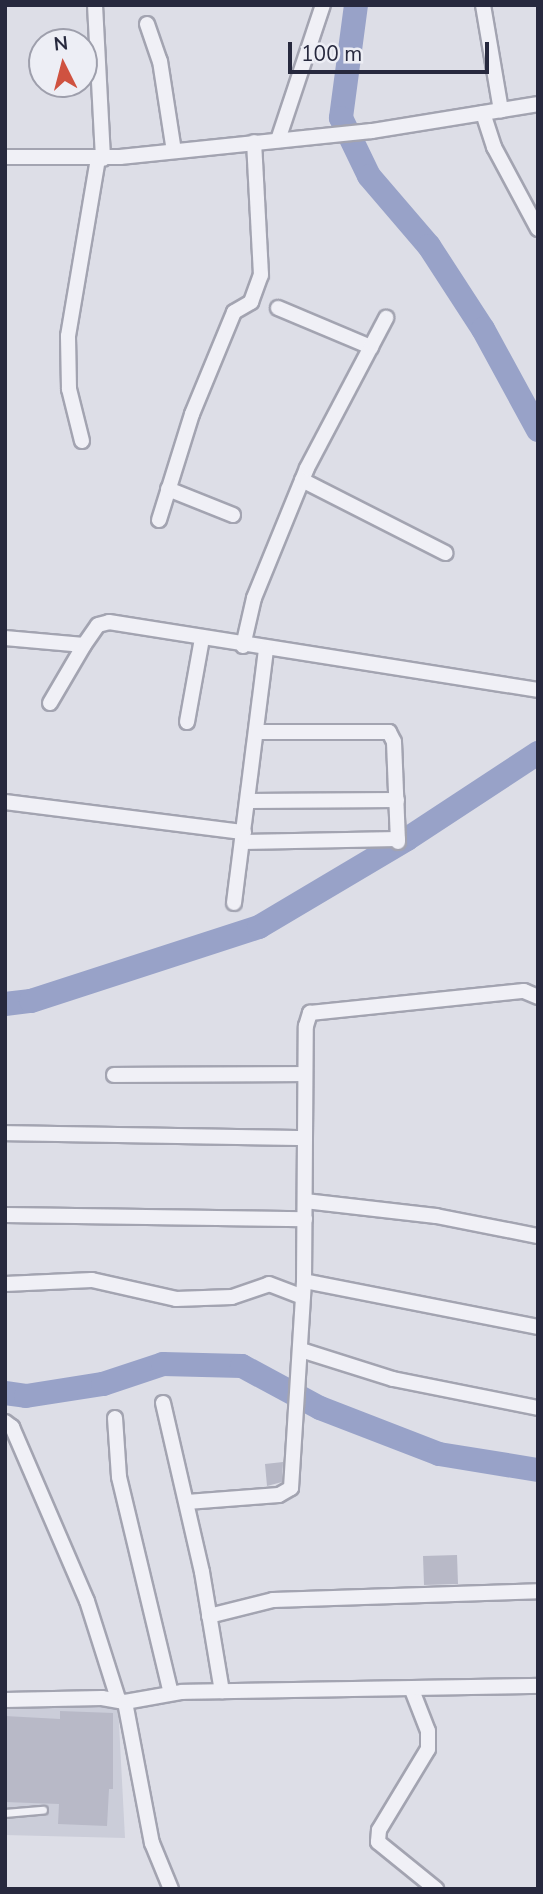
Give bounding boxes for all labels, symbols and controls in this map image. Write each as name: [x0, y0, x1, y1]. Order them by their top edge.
north arrow: [28, 28, 98, 98]
scale bar: [291, 28, 492, 72]
text: N: [53, 30, 69, 58]
text: 100 m: [301, 40, 362, 68]

